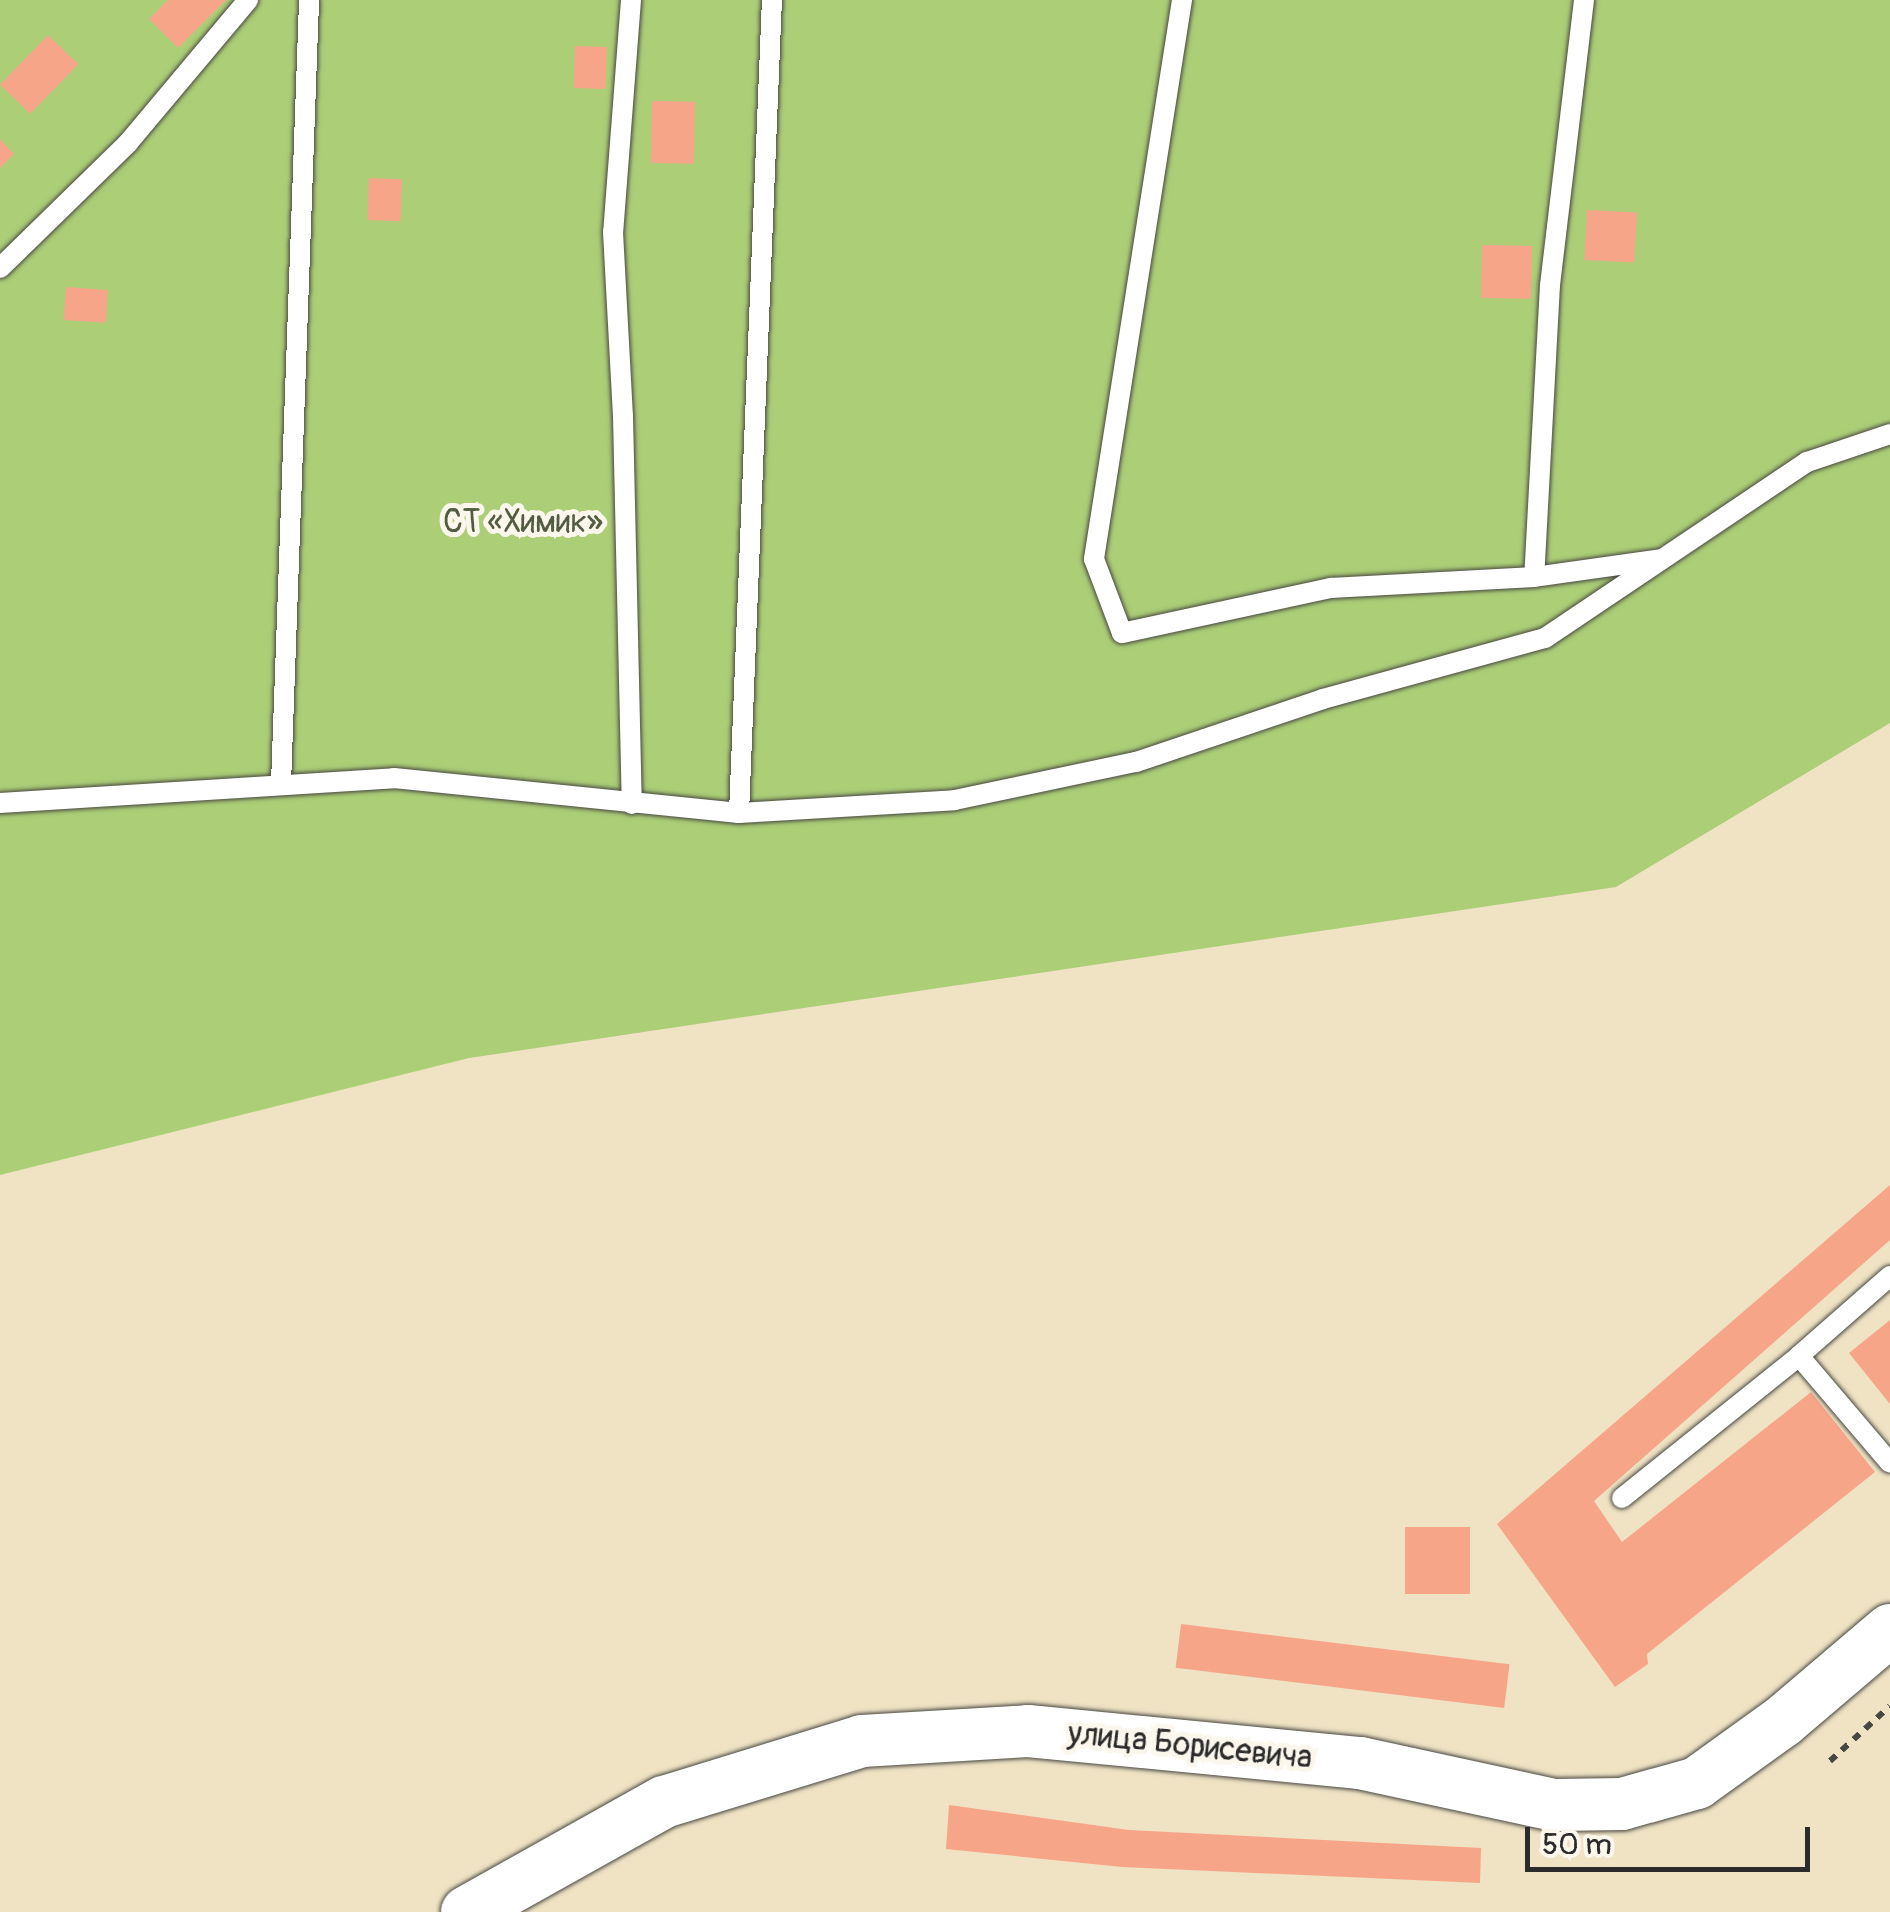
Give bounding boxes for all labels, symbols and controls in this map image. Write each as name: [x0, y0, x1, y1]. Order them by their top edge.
park label: СТ «Химик»: [443, 503, 603, 541]
street label: улица Борисевича: [1066, 1714, 1314, 1778]
scale bar: [1530, 1807, 1815, 1869]
text: 50 m: [1542, 1826, 1612, 1863]

